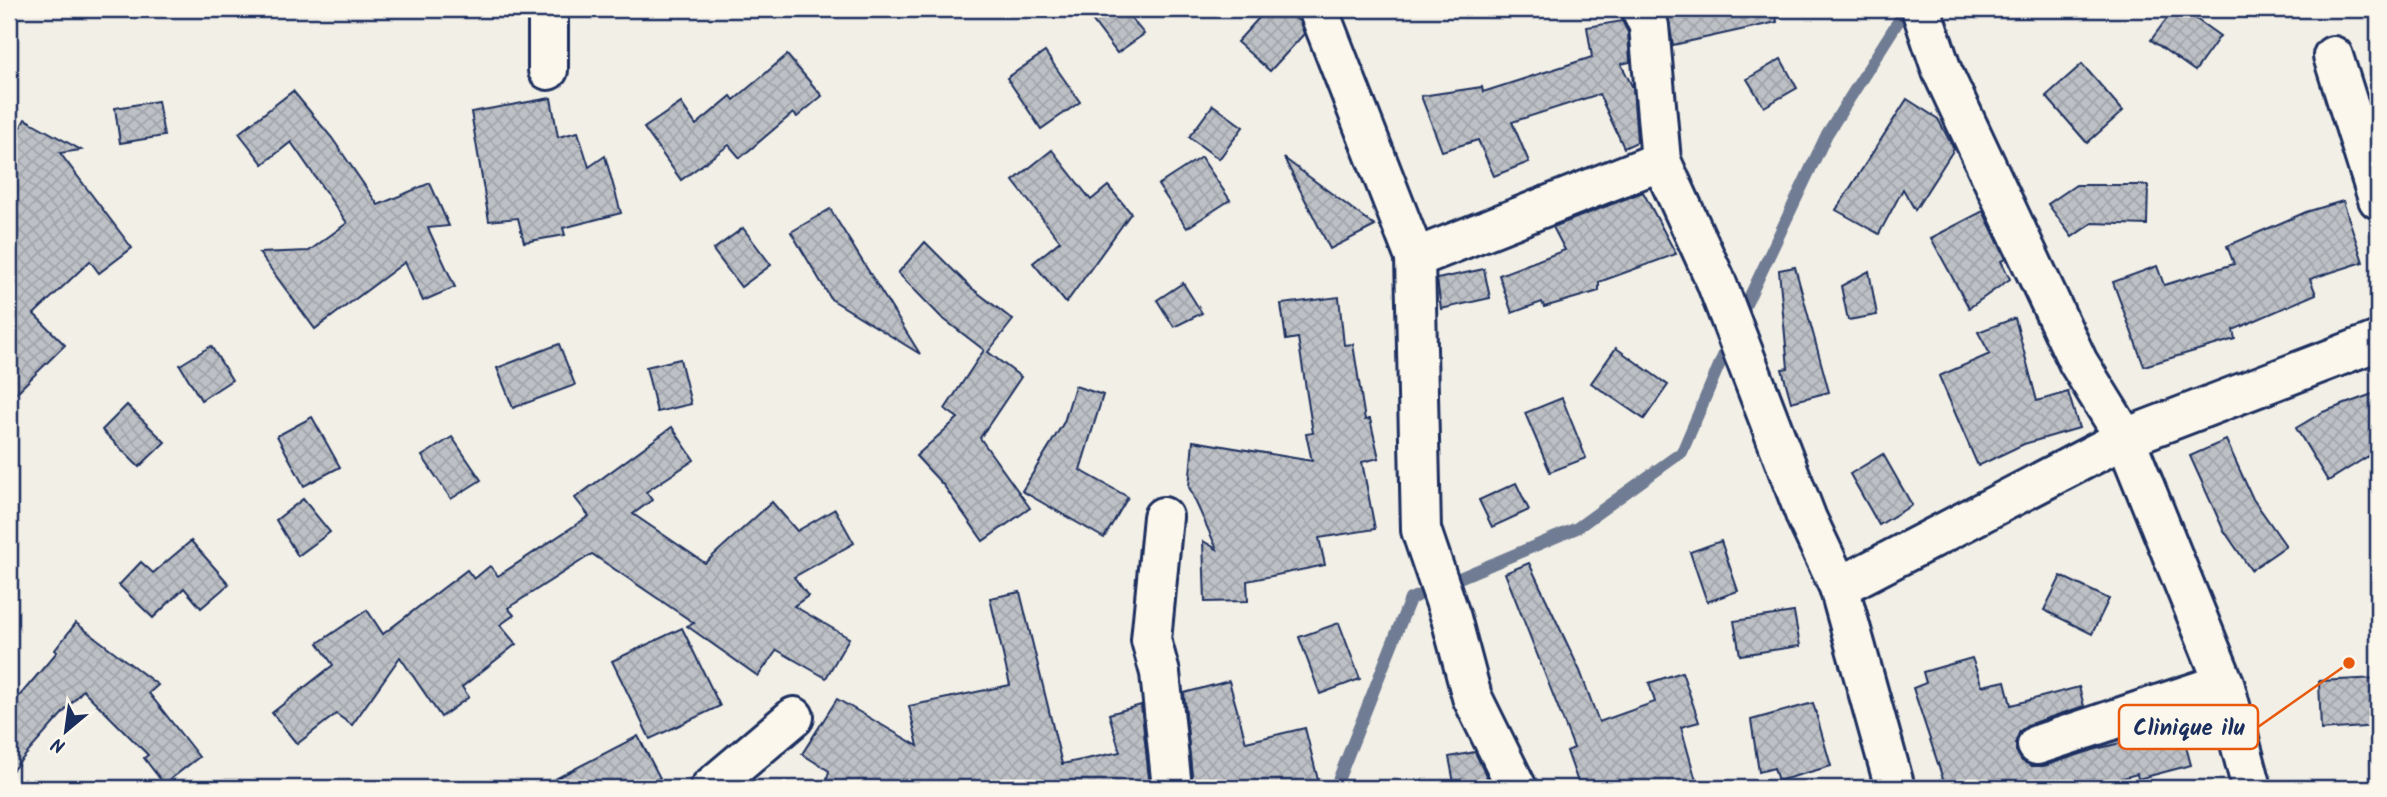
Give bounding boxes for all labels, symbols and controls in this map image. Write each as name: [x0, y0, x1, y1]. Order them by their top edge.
north arrow: [32, 696, 102, 766]
callout: Clinique ilu: [2119, 705, 2258, 749]
text: Clinique ilu: [2133, 711, 2246, 747]
text: N: [46, 728, 71, 760]

